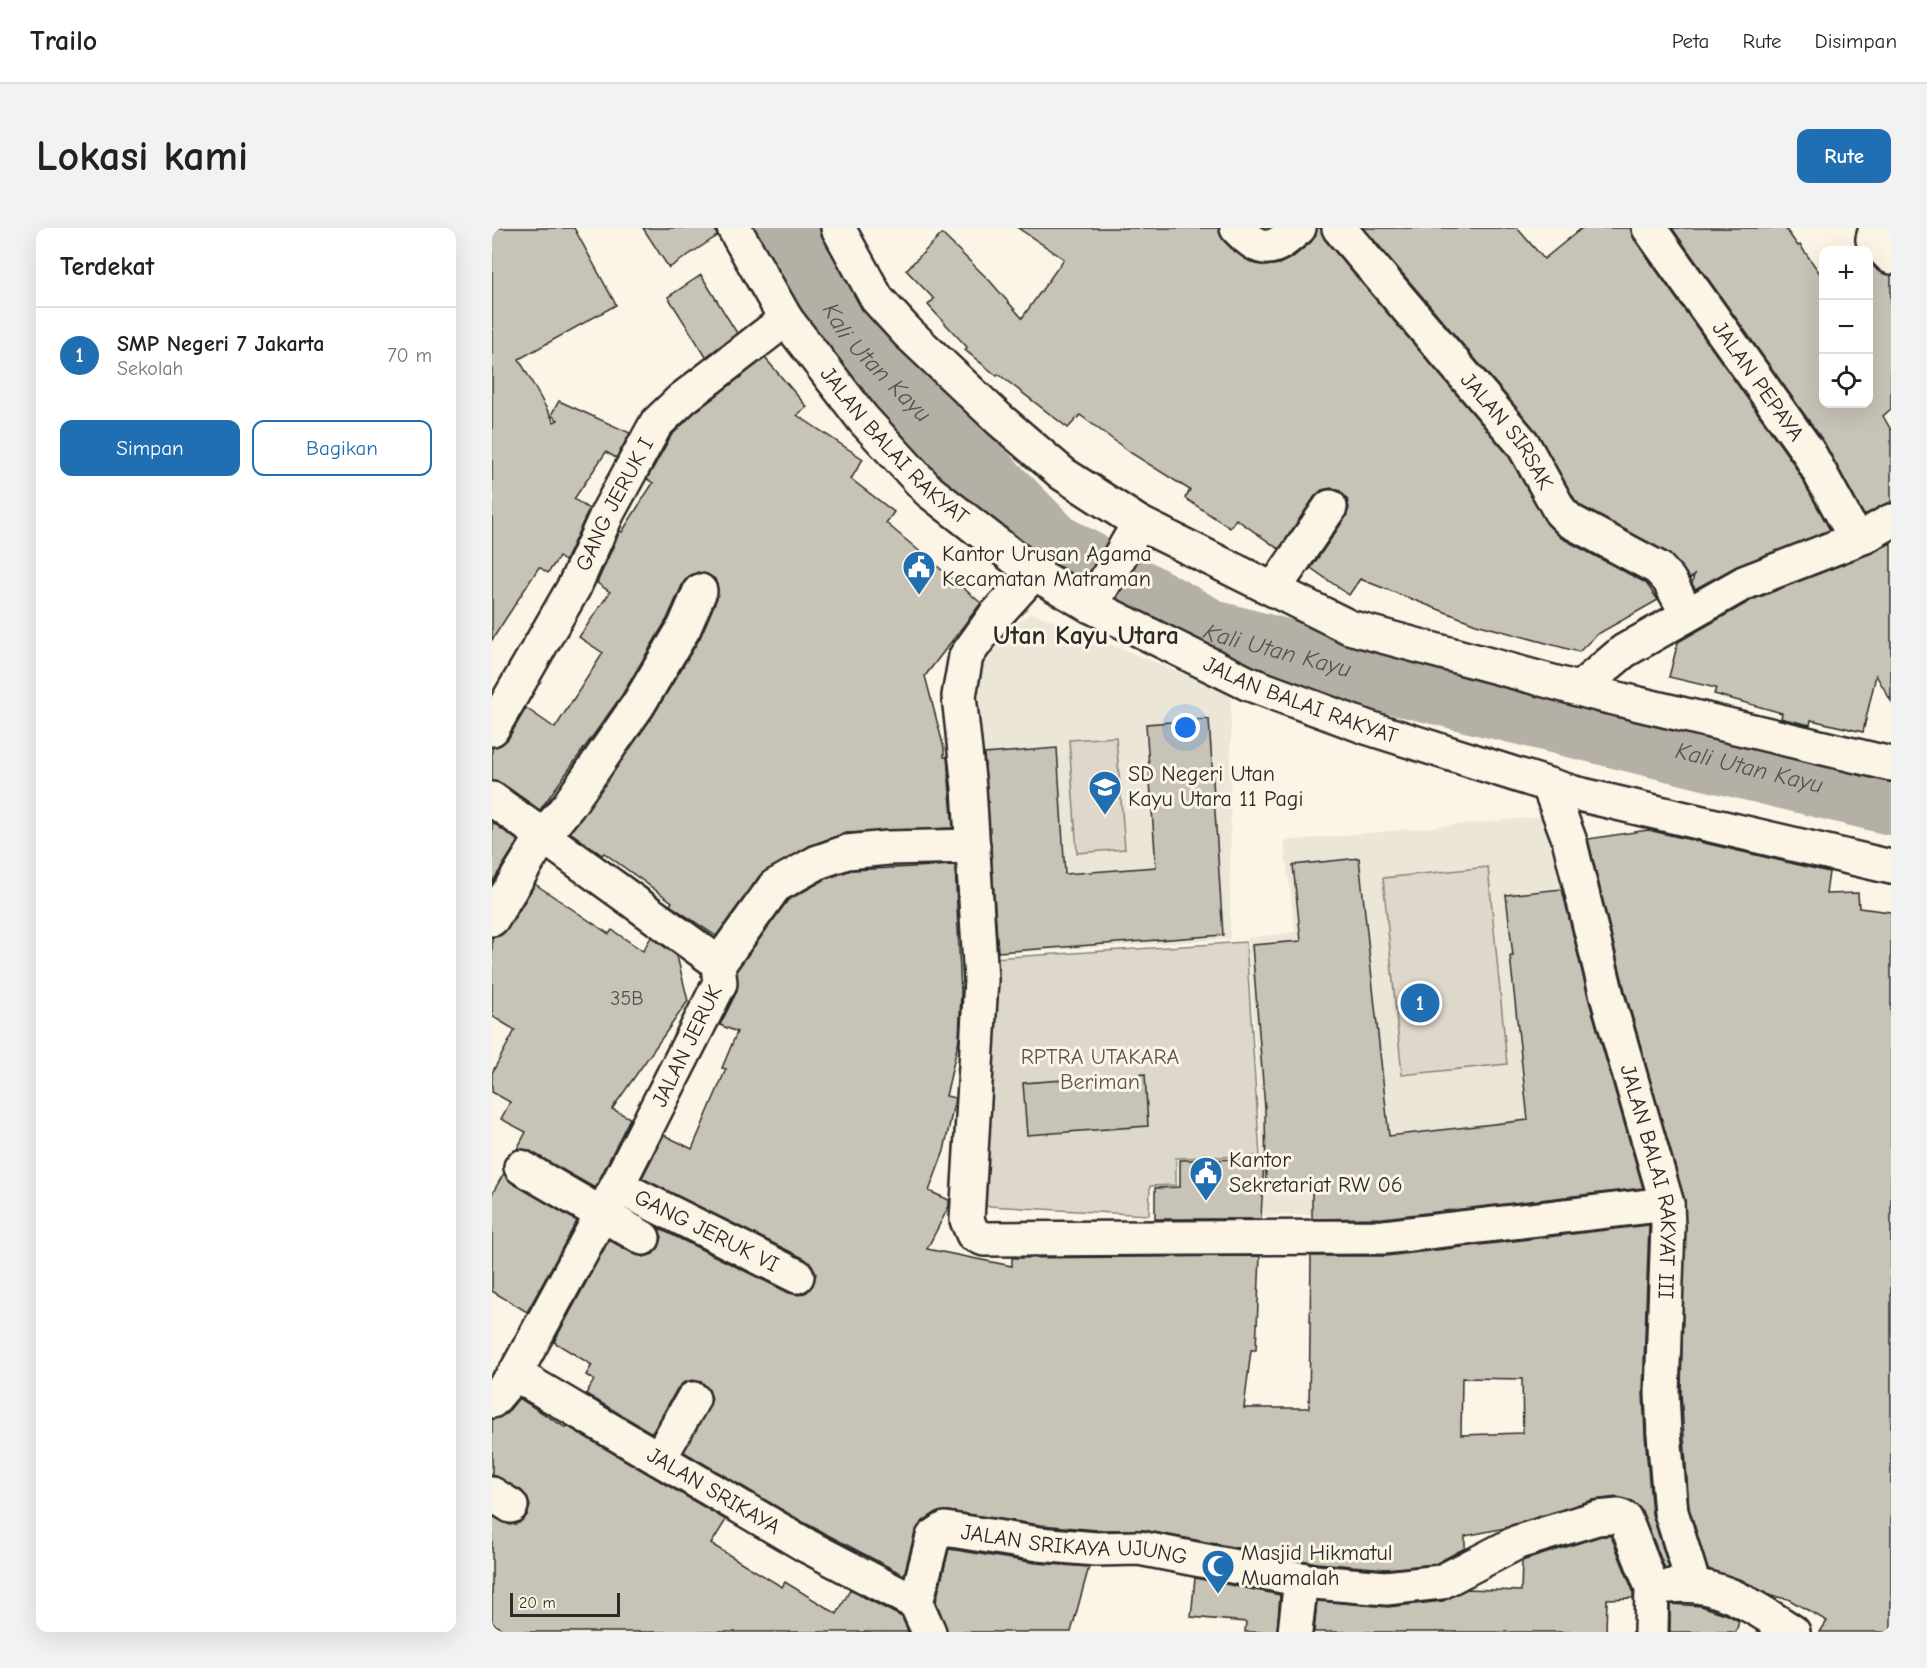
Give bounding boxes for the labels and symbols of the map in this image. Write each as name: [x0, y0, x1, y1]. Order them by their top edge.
water label: Kali Utan Kayu: [817, 298, 937, 428]
street label: JALAN PEPAYA: [1707, 316, 1809, 446]
street label: JALAN BALAI RAKYAT: [815, 362, 974, 530]
street label: JALAN SIRSAK: [1455, 367, 1559, 494]
street label: GANG JERUK I: [570, 433, 659, 575]
place label: Kantor Urusan Agama Kecamatan Matraman: [942, 541, 1152, 592]
public building icon: Kantor Urusan Agama Kecamatan Matraman: [901, 549, 937, 596]
water label: Kali Utan Kayu: [1199, 617, 1354, 683]
district label: Utan Kayu Utara: [993, 621, 1179, 651]
street label: JALAN BALAI RAKYAT: [1199, 651, 1402, 749]
your location: [1171, 713, 1200, 742]
water label: Kali Utan Kayu: [1673, 736, 1826, 799]
place label: SD Negeri Utan Kayu Utara 11 Pagi: [1128, 761, 1304, 812]
school or university icon: SD Negeri Utan Kayu Utara 11 Pagi: [1087, 769, 1123, 816]
pin: 1: [1400, 980, 1440, 1026]
street label: JALAN JERUK: [646, 981, 728, 1111]
house number: 35B: [610, 987, 644, 1010]
park label: RPTRA UTAKARA Beriman: [1021, 1044, 1180, 1095]
street label: JALAN BALAI RAKYAT III: [1614, 1061, 1681, 1300]
place label: Kantor Sekretariat RW 06: [1229, 1147, 1403, 1198]
public building icon: Kantor Sekretariat RW 06: [1188, 1155, 1224, 1202]
street label: GANG JERUK VI: [630, 1184, 783, 1278]
street label: JALAN SRIKAYA: [642, 1442, 785, 1540]
street label: JALAN SRIKAYA UJUNG: [959, 1519, 1190, 1570]
place label: Masjid Hikmatul Muamalah: [1241, 1540, 1393, 1591]
mosque icon: Masjid Hikmatul Muamalah: [1200, 1548, 1236, 1595]
scale bar: [510, 1590, 620, 1618]

